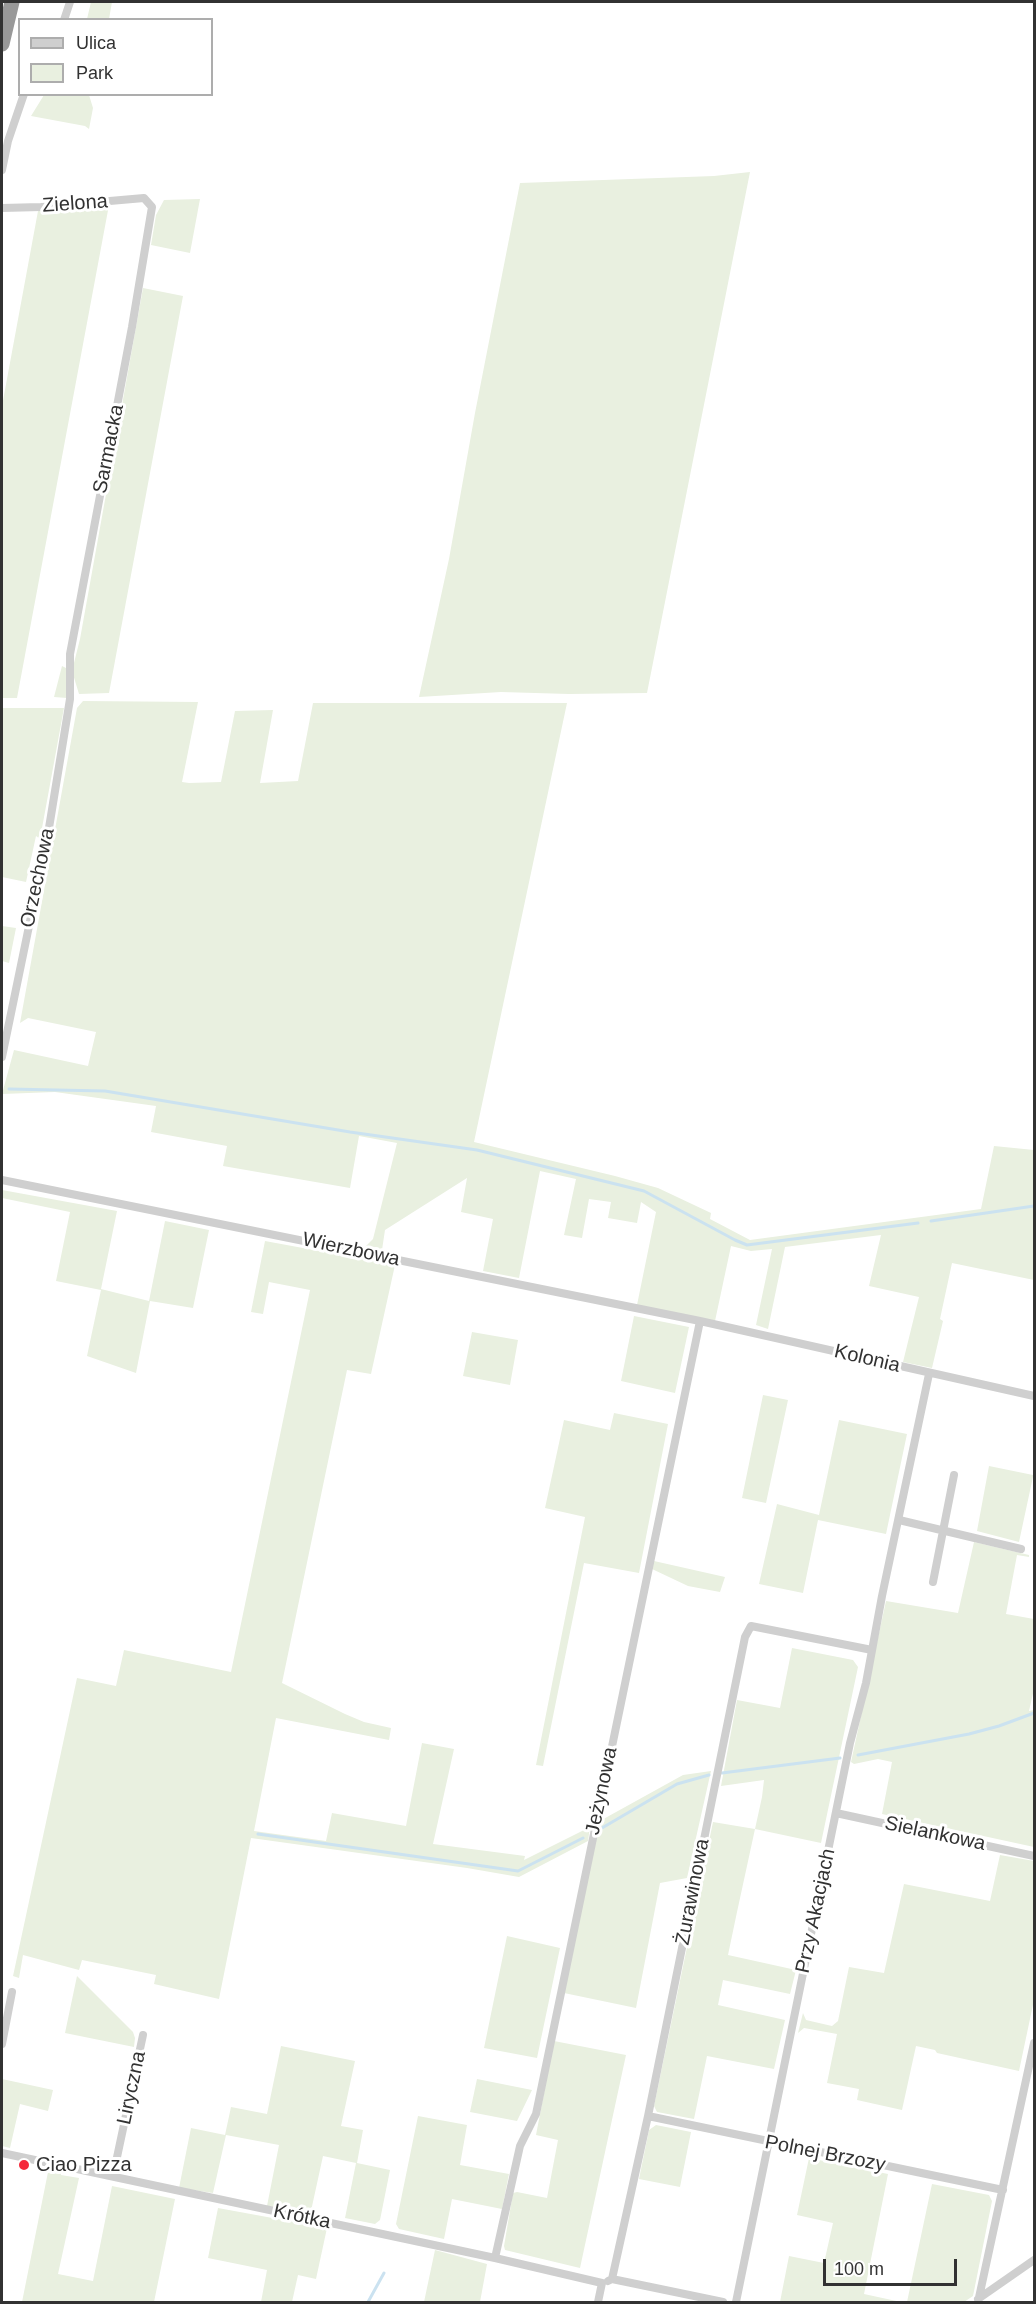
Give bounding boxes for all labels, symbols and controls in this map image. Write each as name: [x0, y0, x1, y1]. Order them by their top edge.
legend: [18, 18, 213, 96]
text: Ulica: [76, 33, 116, 53]
text: Park: [76, 63, 113, 83]
street label: Zielona: [41, 190, 109, 218]
street label: Sarmacka: [89, 403, 129, 495]
street label: Orzechowa: [16, 826, 60, 930]
street label: Wierzbowa: [300, 1228, 402, 1272]
street label: Kolonia: [832, 1340, 902, 1378]
street label: Jeżynowa: [581, 1745, 623, 1837]
street label: Sielankowa: [882, 1812, 988, 1856]
street label: Żurawinowa: [671, 1837, 715, 1947]
street label: Przy Akacjach: [791, 1847, 841, 1975]
street label: Liryczna: [113, 2049, 151, 2127]
street label: Polnej Brzozy: [763, 2131, 887, 2177]
place label: Ciao Pizza: [36, 2153, 132, 2177]
marker: Ciao Pizza: [17, 2158, 31, 2172]
street label: Krótka: [271, 2199, 333, 2235]
scale bar: [826, 2247, 960, 2285]
text: 100 m: [834, 2259, 884, 2279]

